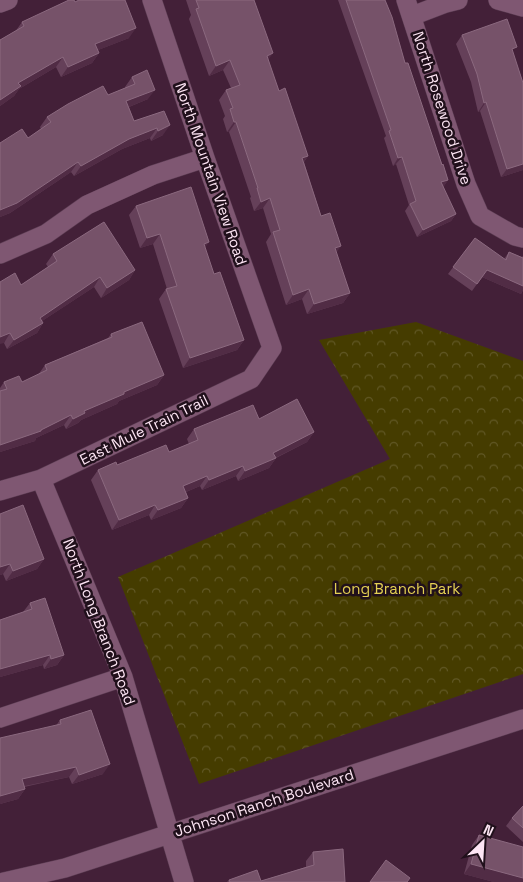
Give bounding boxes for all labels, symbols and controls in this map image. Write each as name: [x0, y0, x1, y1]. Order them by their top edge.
street label: North Rosewood Drive: [409, 29, 476, 187]
street label: North Mountain View Road: [171, 80, 252, 268]
street label: East Mule Train Trail: [76, 390, 211, 469]
street label: North Long Branch Road: [59, 536, 140, 708]
park label: Long Branch Park: [334, 579, 460, 598]
street label: Johnson Ranch Boulevard: [172, 764, 356, 841]
north arrow: [458, 817, 508, 867]
text: N: [480, 820, 497, 840]

